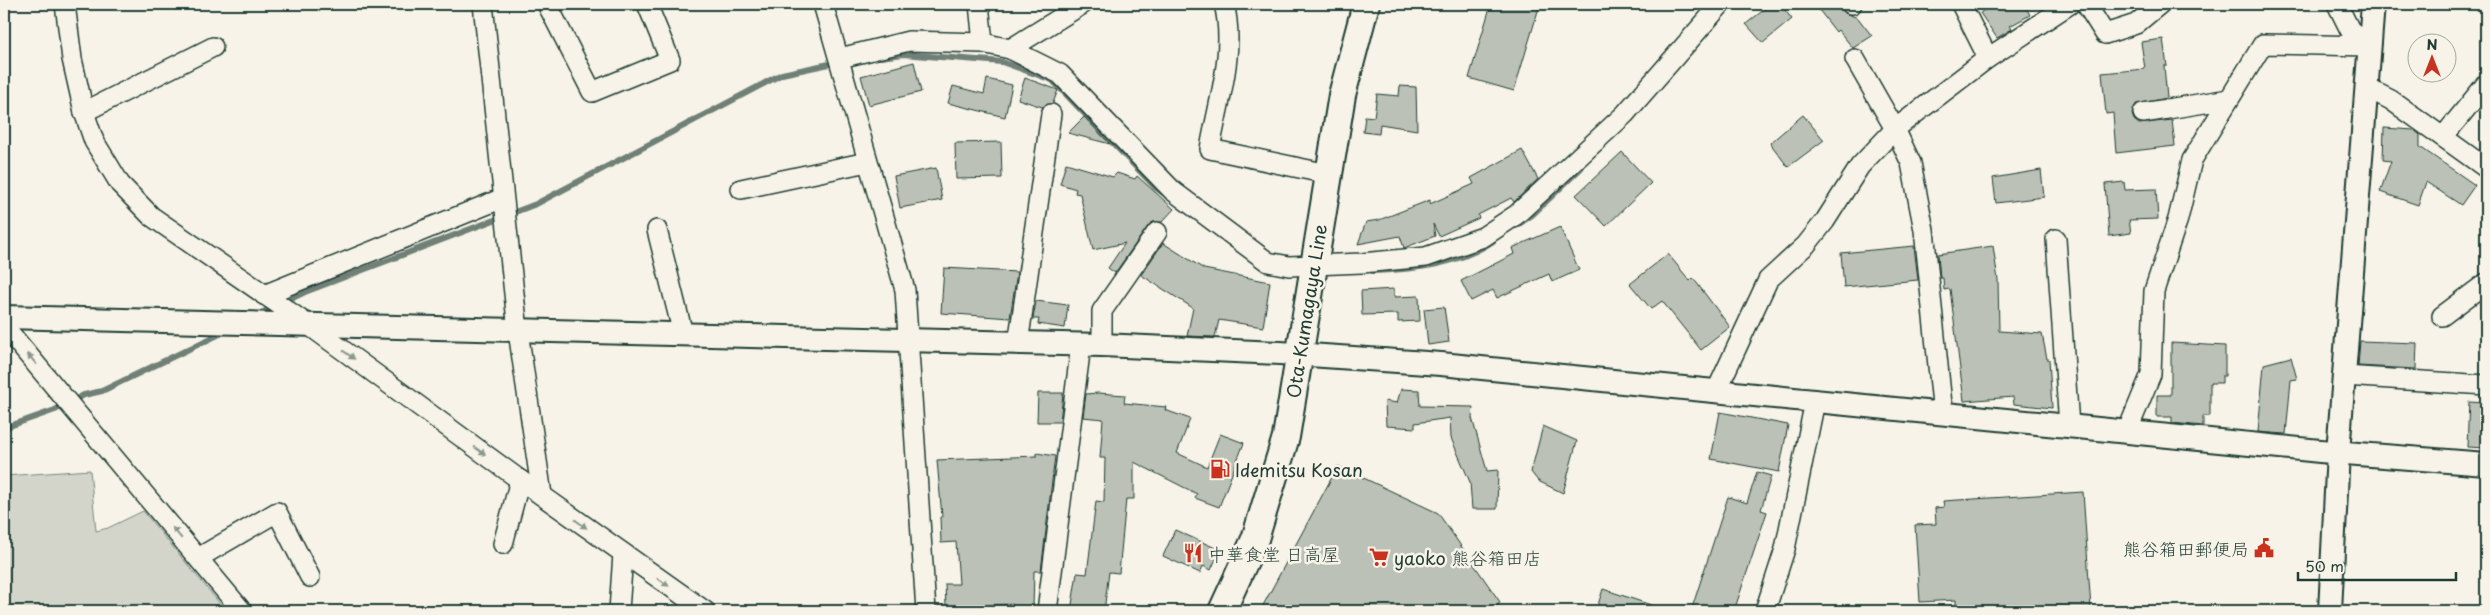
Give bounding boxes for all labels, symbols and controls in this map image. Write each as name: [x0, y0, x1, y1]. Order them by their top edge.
north arrow: [2408, 32, 2458, 82]
text: N: [2426, 34, 2438, 55]
street label: Ota-Kumagaya Line: [1279, 222, 1333, 400]
one-way arrow: [342, 350, 356, 360]
one-way arrow: [26, 353, 37, 366]
one-way arrow: [473, 446, 487, 456]
place label: Idemitsu Kosan: [1235, 456, 1363, 483]
fuel station icon: Idemitsu Kosan: [1209, 458, 1231, 480]
one-way arrow: [575, 519, 588, 529]
one-way arrow: [172, 527, 183, 540]
place label: 熊谷箱田郵便局: [2123, 535, 2249, 562]
public building icon: 熊谷箱田郵便局: [2253, 537, 2275, 559]
place label: 中華食堂 日高屋: [1208, 540, 1340, 567]
restaurant icon: 中華食堂 日高屋: [1182, 542, 1204, 564]
place label: yaoko 熊谷箱田店: [1394, 544, 1542, 571]
supermarket icon: yaoko 熊谷箱田店: [1368, 546, 1390, 568]
scale bar: [2298, 550, 2455, 582]
text: 50 m: [2305, 554, 2344, 577]
one-way arrow: [656, 577, 669, 587]

